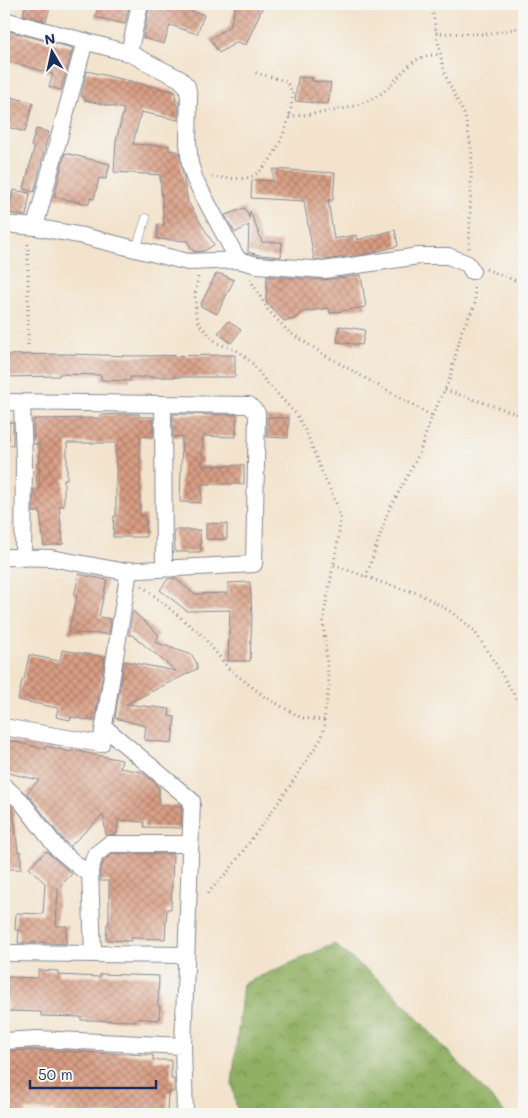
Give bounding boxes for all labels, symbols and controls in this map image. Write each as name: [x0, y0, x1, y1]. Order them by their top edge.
north arrow: [28, 28, 78, 78]
text: N: [43, 28, 57, 49]
scale bar: [30, 1058, 156, 1090]
text: 50 m: [38, 1064, 73, 1084]

